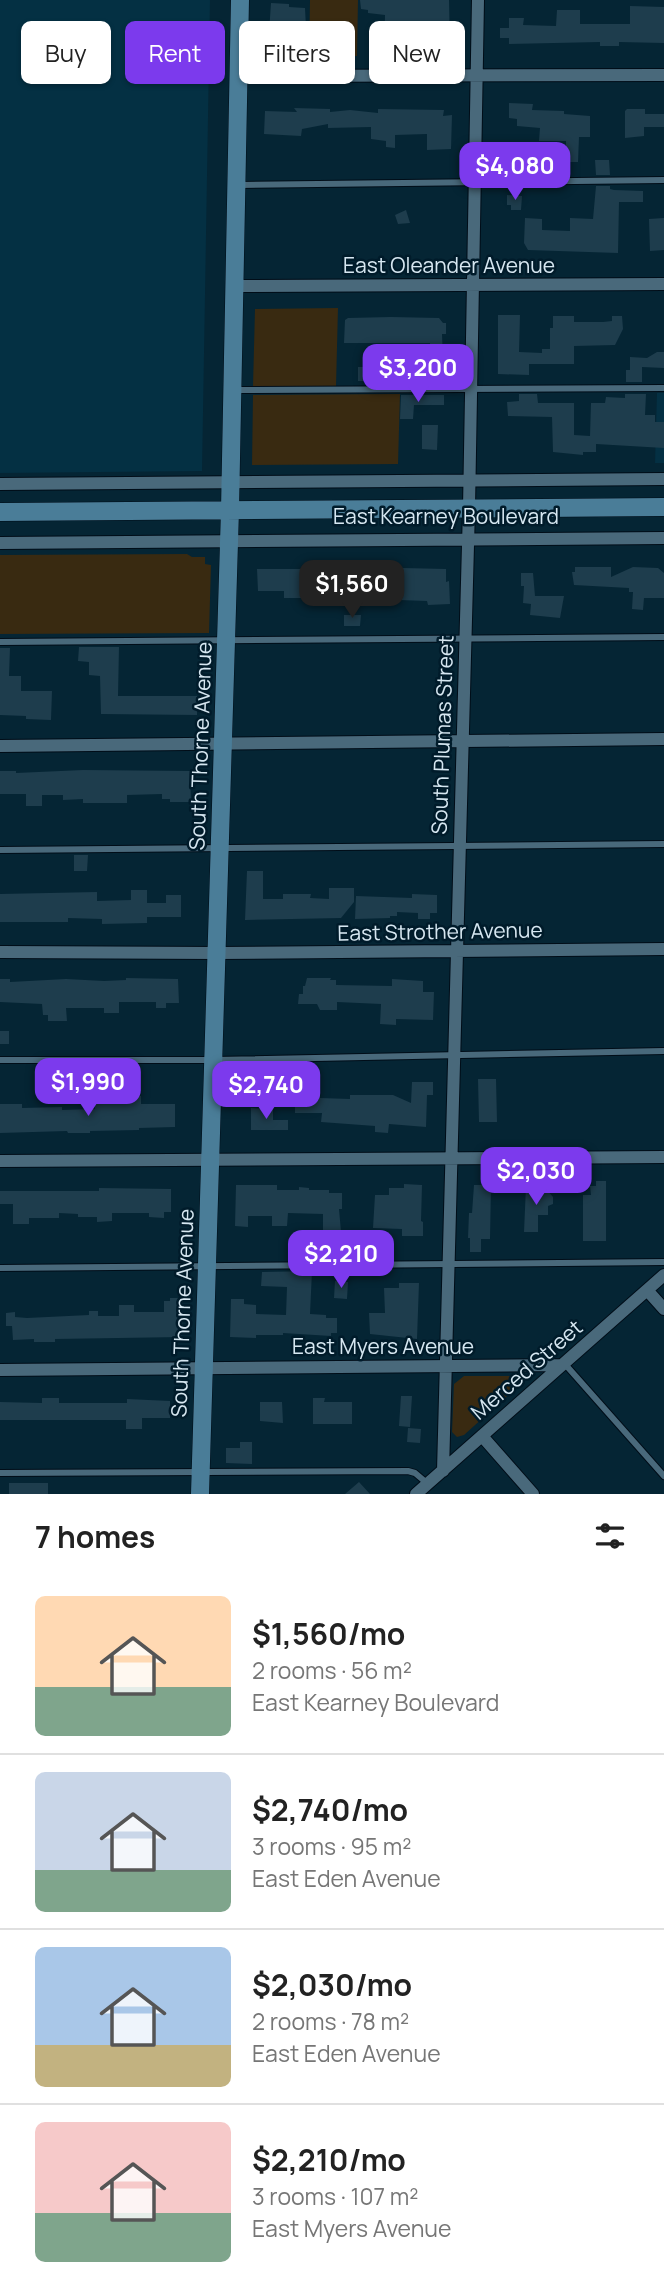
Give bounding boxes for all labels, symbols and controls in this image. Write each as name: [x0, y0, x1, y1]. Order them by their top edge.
chip: Buy: [21, 21, 111, 84]
chip: Rent: [125, 21, 225, 84]
chip: Filters: [239, 21, 355, 84]
chip: New: [369, 21, 465, 84]
pin: $4,080: [458, 142, 572, 202]
text: $4,080: [475, 149, 555, 181]
street label: East Oleander Avenue: [343, 251, 555, 279]
pin: $3,200: [361, 344, 475, 404]
text: $3,200: [379, 351, 457, 383]
street label: East Kearney Boulevard: [333, 502, 559, 530]
pin: $1,560: [295, 560, 409, 620]
text: $1,560: [315, 567, 389, 599]
street label: South Plumas Street: [425, 635, 459, 835]
street label: South Thorne Avenue: [182, 641, 218, 851]
street label: East Strother Avenue: [337, 915, 543, 947]
pin: $1,990: [31, 1058, 145, 1118]
pin: $2,740: [209, 1062, 323, 1121]
text: $1,990: [51, 1065, 125, 1097]
text: $2,740: [228, 1068, 304, 1100]
pin: $2,030: [479, 1148, 593, 1207]
text: $2,030: [497, 1154, 575, 1186]
street label: South Thorne Avenue: [164, 1208, 200, 1418]
pin: $2,210: [284, 1230, 398, 1290]
text: $2,210: [304, 1237, 378, 1269]
street label: Merced Street: [465, 1313, 588, 1425]
street label: East Myers Avenue: [292, 1332, 474, 1360]
text: 7 homes: [35, 1516, 155, 1557]
icon: filters: [591, 1517, 629, 1555]
text: $1,560/mo: [252, 1613, 405, 1654]
icon: home: [91, 1624, 175, 1708]
text: 2 rooms · 56 m²: [252, 1654, 412, 1686]
text: East Kearney Boulevard: [252, 1686, 500, 1718]
text: $2,740/mo: [252, 1789, 408, 1830]
icon: home: [91, 1800, 175, 1884]
text: 3 rooms · 95 m²: [252, 1830, 411, 1862]
text: East Eden Avenue: [252, 1862, 441, 1894]
text: $2,030/mo: [252, 1964, 412, 2005]
icon: home: [91, 1975, 175, 2059]
text: 2 rooms · 78 m²: [252, 2005, 409, 2037]
text: East Eden Avenue: [252, 2037, 441, 2069]
text: $2,210/mo: [252, 2139, 406, 2180]
icon: home: [91, 2150, 175, 2234]
text: 3 rooms · 107 m²: [252, 2180, 418, 2212]
text: East Myers Avenue: [252, 2212, 451, 2244]

